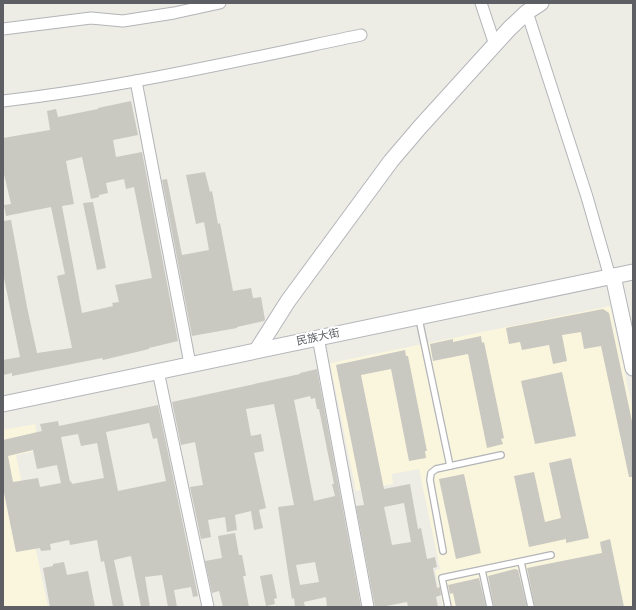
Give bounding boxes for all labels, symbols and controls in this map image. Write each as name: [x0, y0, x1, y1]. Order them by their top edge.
street label: 民族大街: [295, 325, 341, 349]

